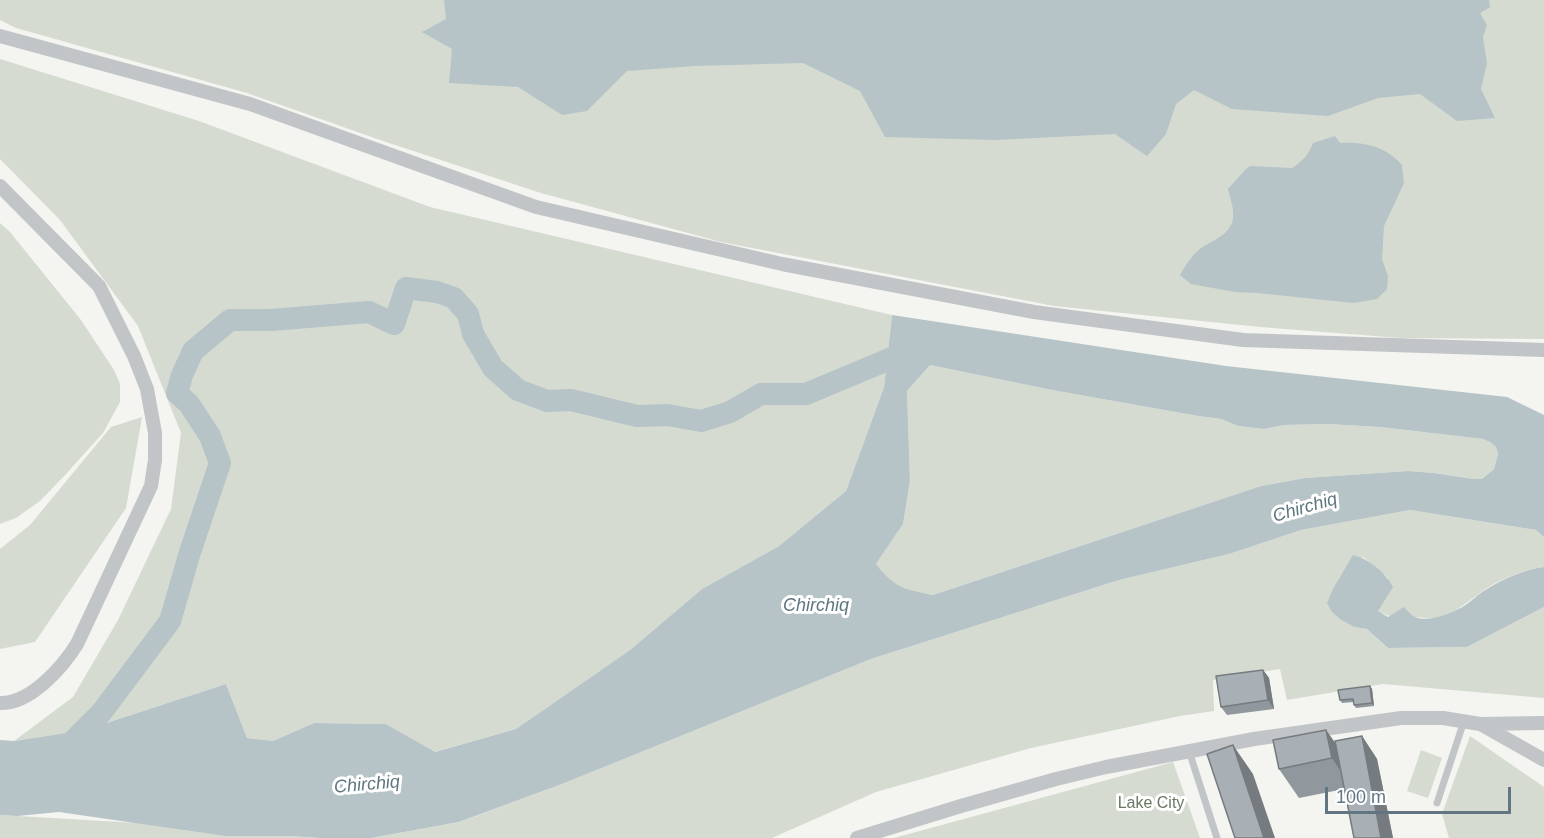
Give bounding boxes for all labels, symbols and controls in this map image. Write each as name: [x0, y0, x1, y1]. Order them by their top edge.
water label: Chirchiq: [1270, 489, 1340, 527]
water label: Chirchiq: [783, 595, 849, 617]
water label: Chirchiq: [333, 771, 401, 799]
scale bar: [1328, 775, 1514, 813]
text: 100 m: [1336, 787, 1386, 807]
park label: Lake City: [1118, 794, 1184, 814]

